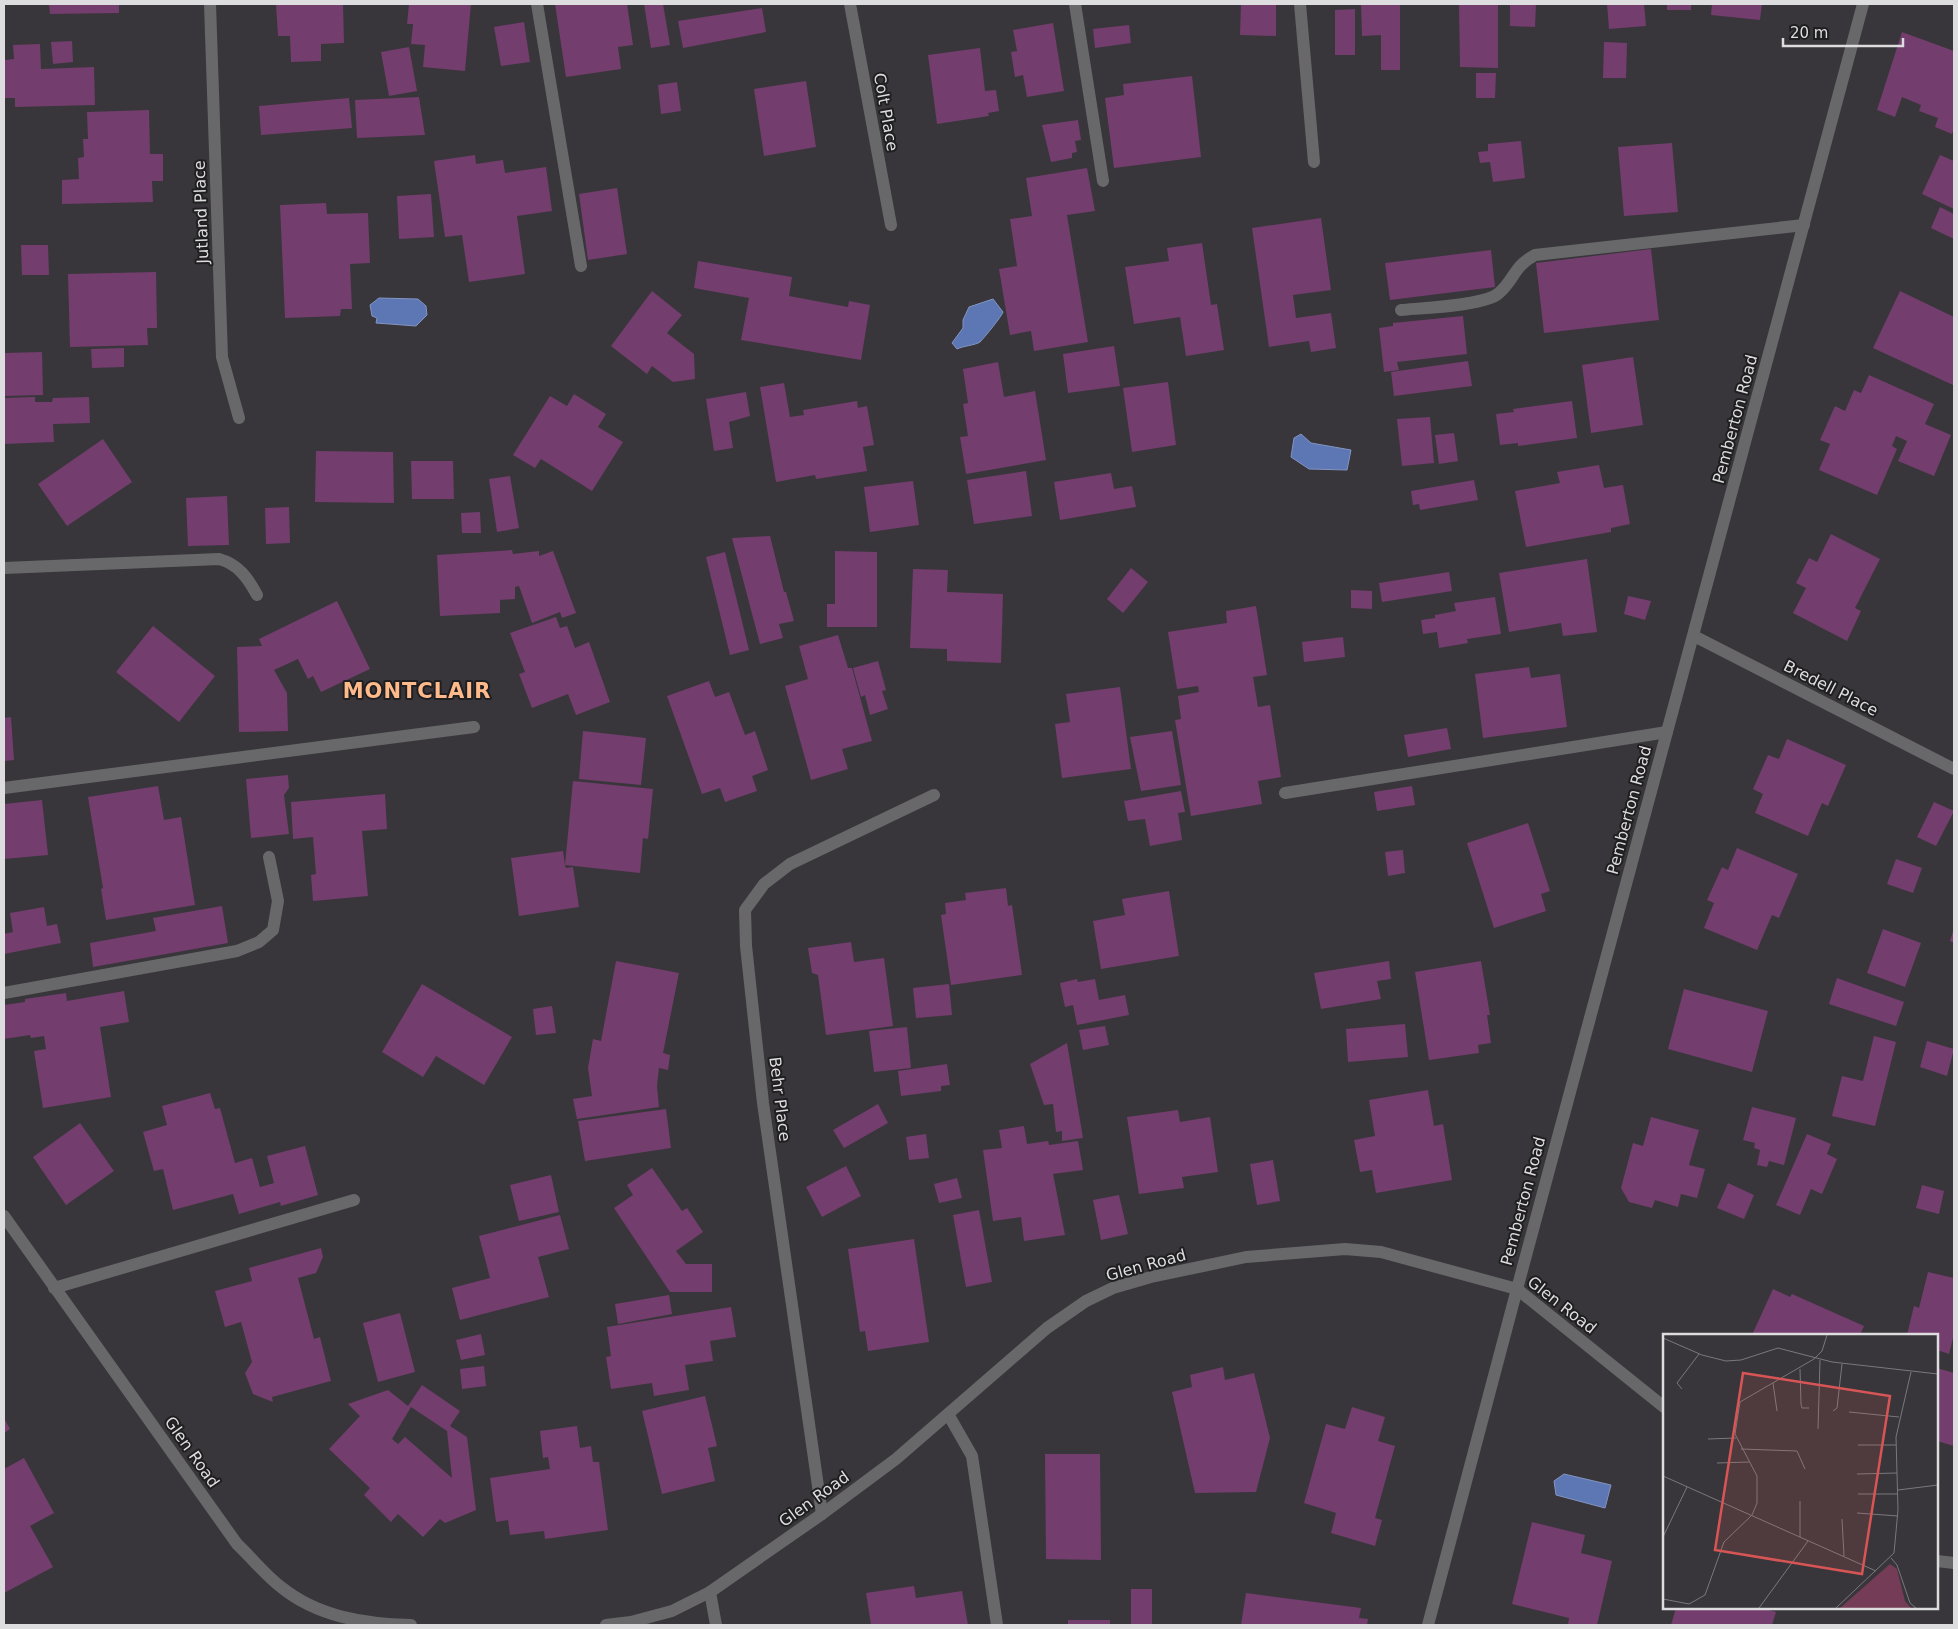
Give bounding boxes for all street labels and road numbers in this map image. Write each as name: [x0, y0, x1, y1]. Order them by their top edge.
street label: Colt Place: [870, 71, 902, 153]
street label: Jutland Place: [190, 160, 212, 265]
street label: Pemberton Road: [1709, 353, 1761, 485]
street label: Bredell Place: [1781, 656, 1881, 720]
street label: Pemberton Road: [1603, 744, 1655, 876]
street label: Behr Place: [765, 1056, 795, 1142]
street label: Pemberton Road: [1497, 1135, 1549, 1267]
street label: Glen Road: [1104, 1245, 1188, 1285]
street label: Glen Road: [1524, 1272, 1600, 1338]
street label: Glen Road: [161, 1413, 223, 1491]
street label: Glen Road: [775, 1467, 853, 1531]

